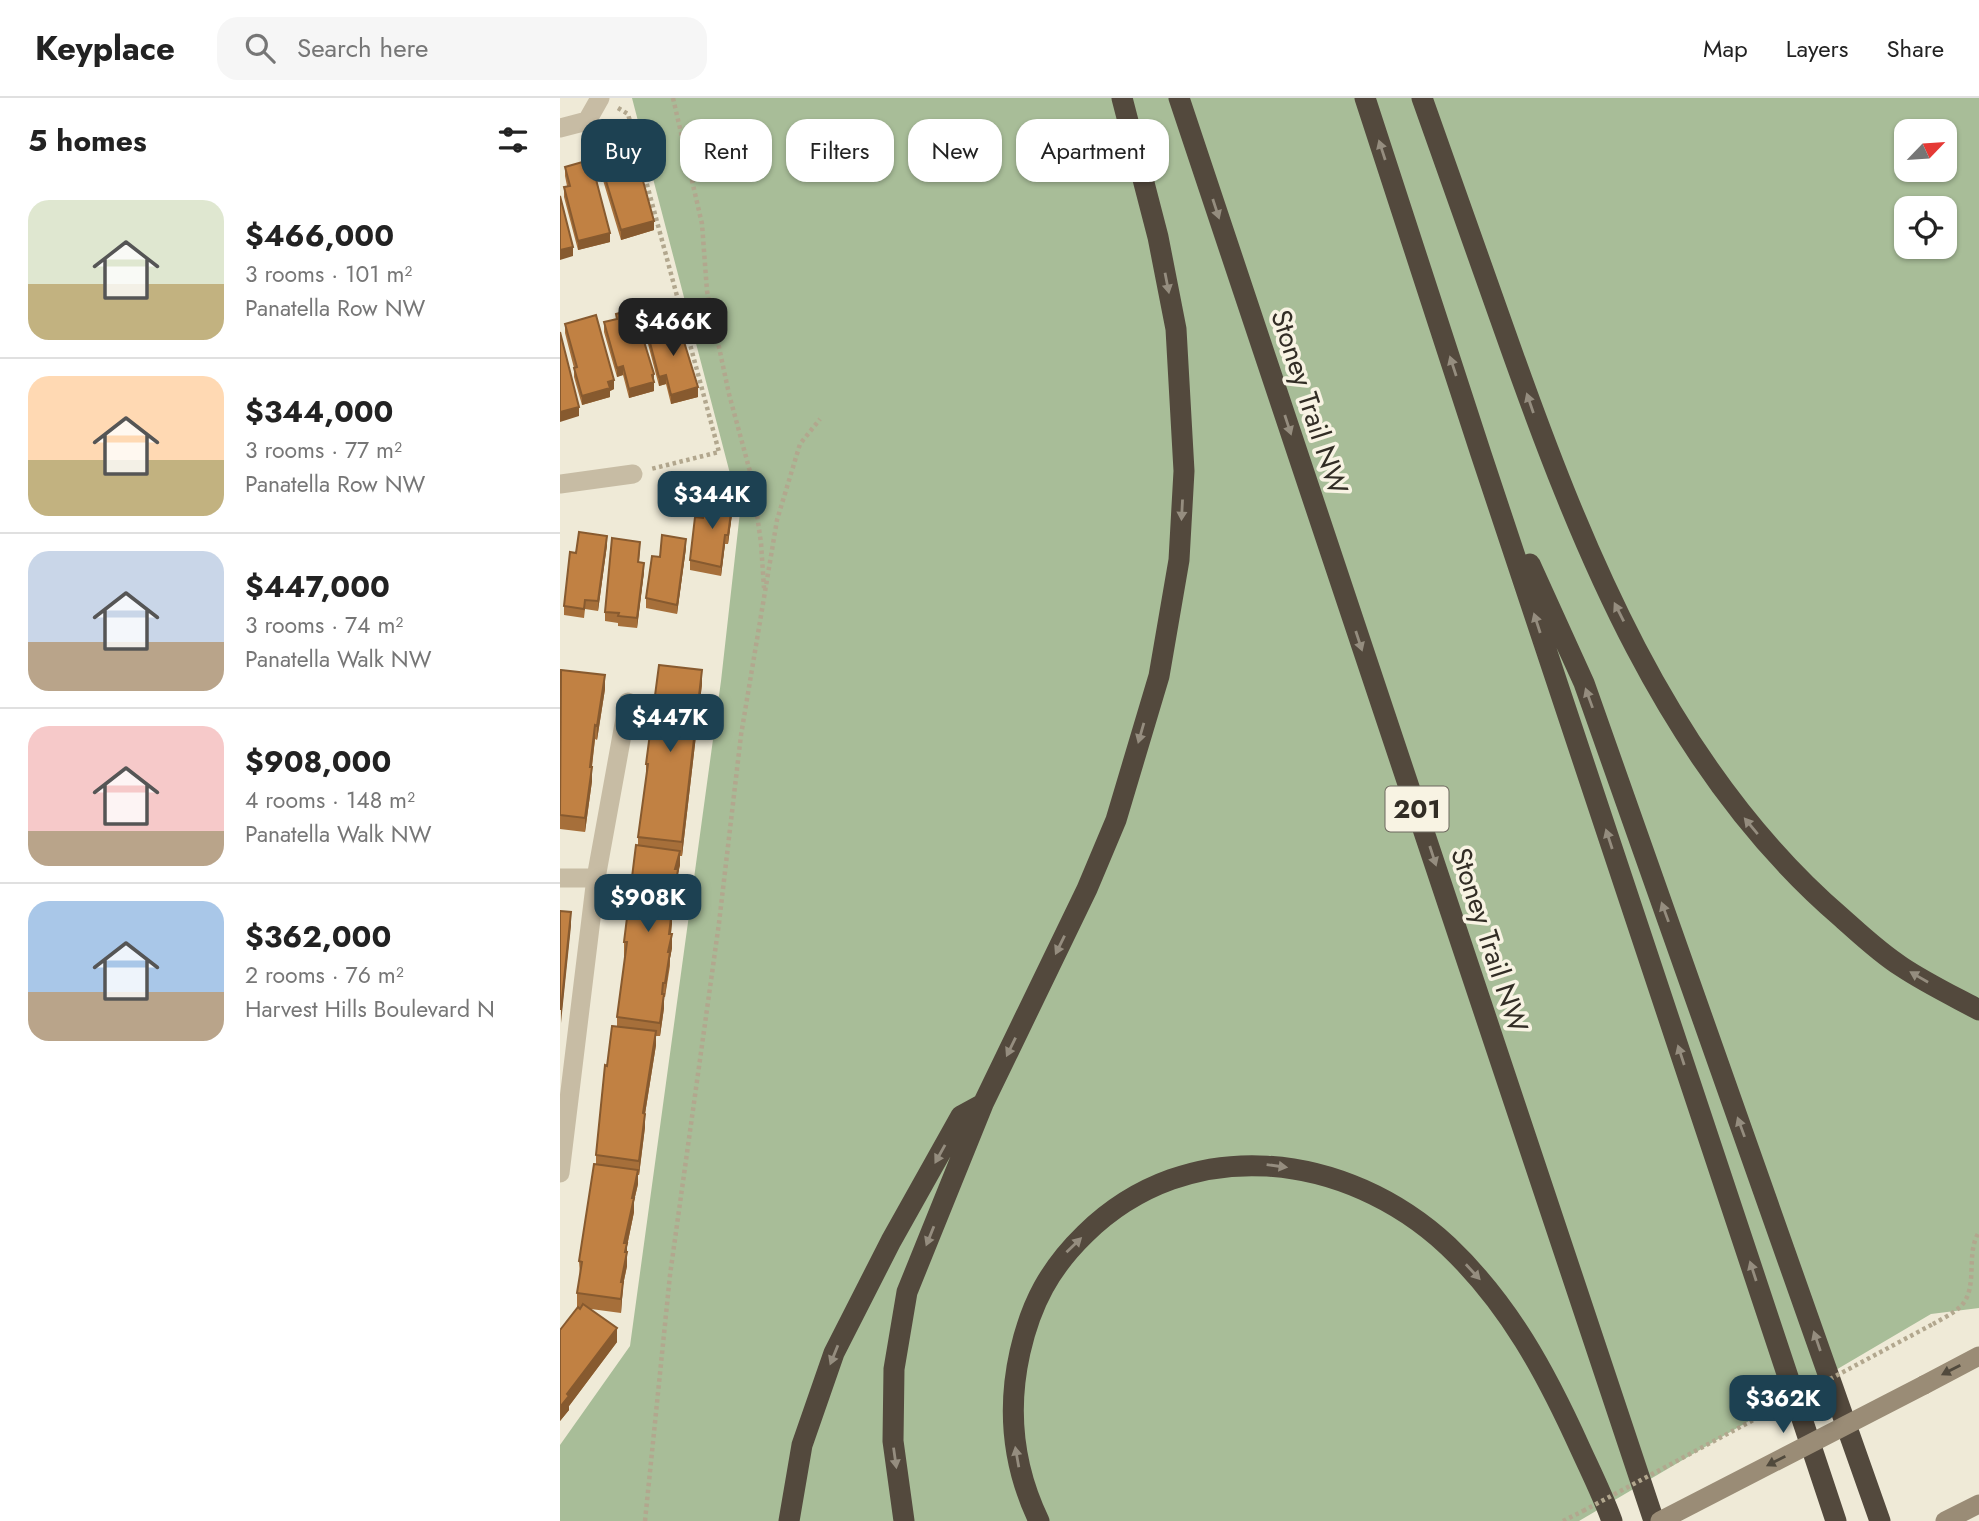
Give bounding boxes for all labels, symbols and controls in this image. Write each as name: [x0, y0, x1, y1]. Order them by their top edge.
search box: [217, 17, 707, 80]
text: Keyplace: [35, 25, 175, 72]
icon: search: [241, 29, 279, 67]
text: Search here: [297, 29, 428, 67]
text: Map: [1703, 31, 1748, 66]
text: Layers: [1786, 31, 1848, 66]
text: Share: [1886, 31, 1944, 66]
text: 5 homes: [28, 119, 147, 162]
chip: Buy: [581, 119, 666, 182]
chip: Rent: [680, 119, 772, 182]
chip: Filters: [786, 119, 894, 182]
chip: New: [908, 119, 1002, 182]
chip: Apartment: [1016, 119, 1169, 182]
north arrow: [1894, 119, 1956, 182]
map controls: [1894, 119, 1957, 259]
icon: filters: [494, 121, 532, 159]
one-way arrow: [1377, 139, 1387, 160]
button: locate: [1894, 196, 1957, 259]
one-way arrow: [1211, 199, 1222, 220]
text: $466,000: [245, 214, 394, 257]
icon: home: [84, 228, 168, 312]
text: 3 rooms · 101 m²: [245, 257, 412, 291]
one-way arrow: [1162, 272, 1173, 294]
text: Panatella Row NW: [245, 291, 425, 325]
pin: $466K: [624, 299, 722, 358]
text: $466K: [634, 304, 712, 338]
street label: Stoney Trail NW: [1260, 304, 1359, 500]
one-way arrow: [1447, 356, 1458, 377]
text: $344,000: [245, 390, 393, 433]
one-way arrow: [1524, 392, 1535, 413]
icon: home: [84, 404, 168, 488]
one-way arrow: [1283, 415, 1294, 436]
text: 3 rooms · 77 m²: [245, 433, 402, 467]
text: Panatella Row NW: [245, 467, 425, 501]
pin: $344K: [663, 472, 761, 531]
text: $344K: [674, 477, 750, 511]
one-way arrow: [1176, 499, 1187, 521]
text: $447,000: [245, 565, 390, 608]
icon: home: [84, 579, 168, 663]
one-way arrow: [1613, 602, 1624, 622]
text: 3 rooms · 74 m²: [245, 608, 403, 642]
one-way arrow: [1532, 613, 1542, 634]
one-way arrow: [1354, 631, 1365, 652]
text: Panatella Walk NW: [245, 642, 431, 676]
one-way arrow: [1583, 687, 1594, 708]
pin: $447K: [621, 694, 719, 754]
text: $447K: [632, 700, 708, 734]
one-way arrow: [1136, 722, 1146, 743]
text: $908,000: [245, 740, 391, 783]
icon: home: [84, 754, 168, 838]
text: 4 rooms · 148 m²: [245, 783, 415, 817]
road number: 201: [1386, 786, 1448, 832]
text: Panatella Walk NW: [245, 817, 431, 851]
one-way arrow: [1744, 817, 1759, 834]
one-way arrow: [1603, 828, 1614, 849]
street label: Stoney Trail NW: [1440, 842, 1539, 1038]
one-way arrow: [1428, 846, 1439, 867]
pin: $908K: [599, 874, 697, 934]
text: $908K: [610, 880, 686, 914]
one-way arrow: [1659, 902, 1670, 923]
text: $362,000: [245, 915, 391, 958]
icon: home: [84, 929, 168, 1013]
one-way arrow: [1055, 935, 1066, 955]
text: 2 rooms · 76 m²: [245, 958, 404, 992]
one-way arrow: [1909, 971, 1929, 983]
text: Harvest Hills Boulevard N: [245, 992, 495, 1026]
one-way arrow: [1005, 1037, 1016, 1057]
one-way arrow: [1675, 1044, 1686, 1065]
one-way arrow: [1736, 1116, 1747, 1137]
one-way arrow: [934, 1144, 946, 1164]
one-way arrow: [1266, 1161, 1288, 1172]
one-way arrow: [924, 1225, 935, 1246]
one-way arrow: [1065, 1237, 1082, 1254]
one-way arrow: [1747, 1260, 1758, 1281]
one-way arrow: [1464, 1263, 1480, 1280]
one-way arrow: [1811, 1330, 1822, 1351]
one-way arrow: [828, 1345, 839, 1366]
one-way arrow: [1941, 1365, 1961, 1376]
pin: $362K: [1734, 1376, 1832, 1435]
text: $362K: [1745, 1381, 1821, 1415]
one-way arrow: [1011, 1446, 1022, 1468]
one-way arrow: [890, 1447, 901, 1469]
one-way arrow: [1766, 1455, 1786, 1467]

